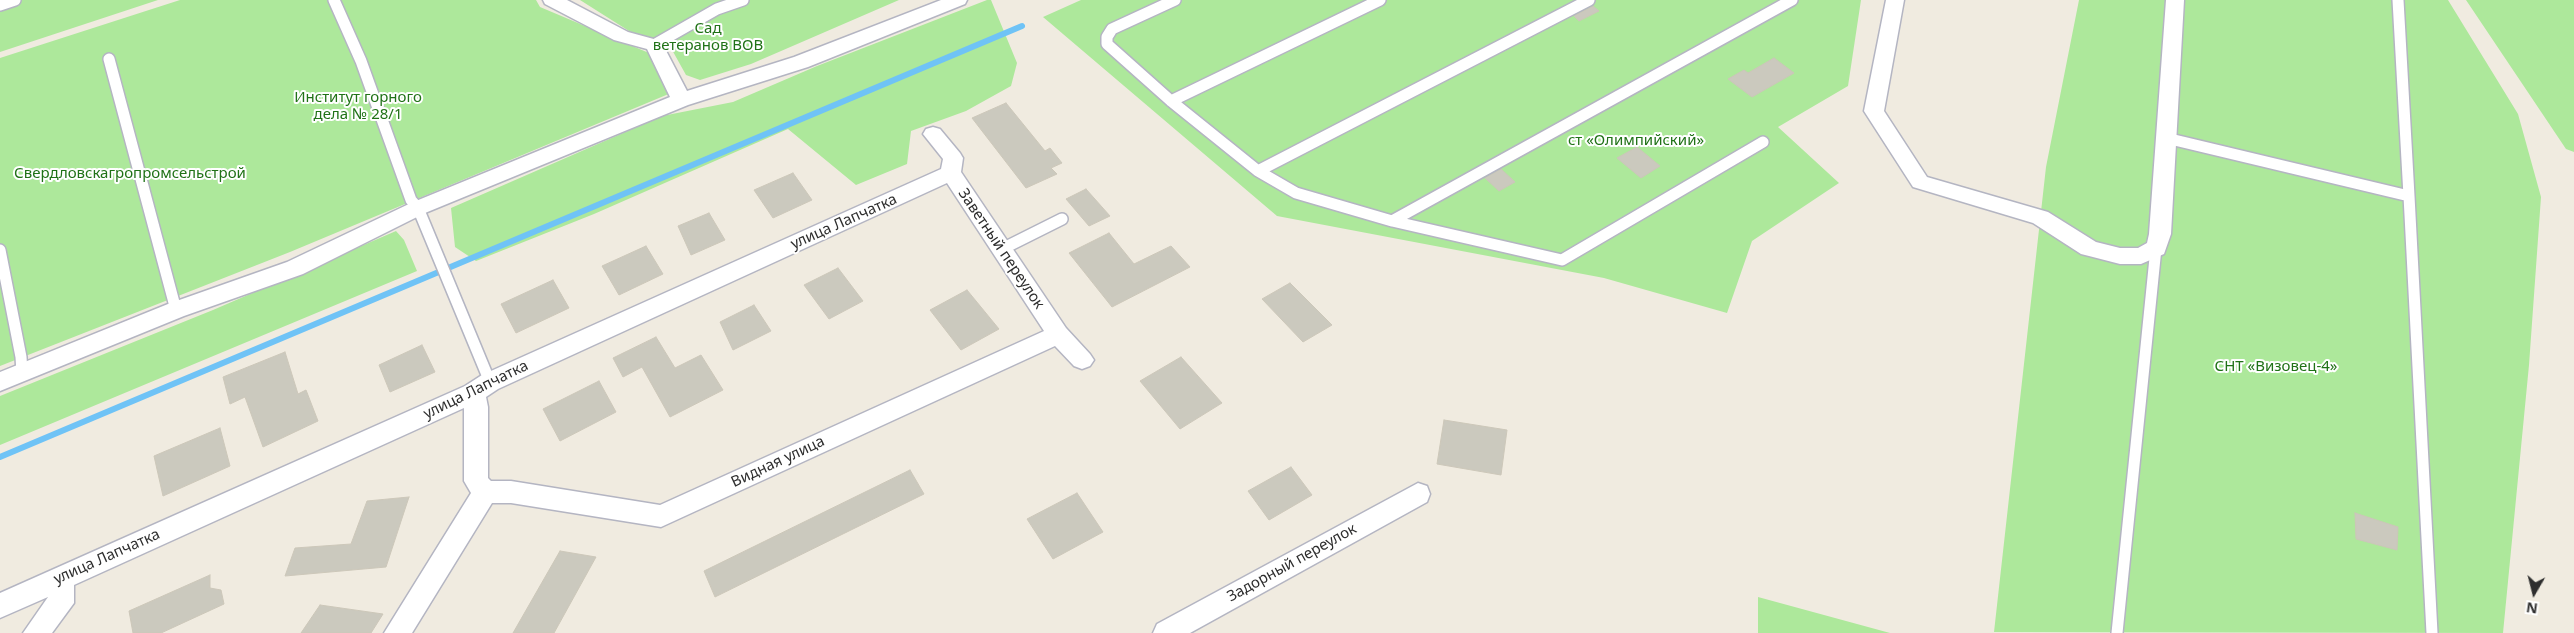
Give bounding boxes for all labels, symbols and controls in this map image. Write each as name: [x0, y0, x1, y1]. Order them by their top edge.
park label: Сад ветеранов ВОВ: [653, 20, 763, 55]
park label: Институт горного дела № 28/1: [294, 89, 422, 124]
park label: ст «Олимпийский»: [1568, 132, 1704, 150]
park label: Свердловскагропромсельстрой: [14, 165, 246, 183]
street label: Заветный переулок: [954, 185, 1048, 313]
street label: улица Лапчатка: [788, 191, 900, 253]
street label: улица Лапчатка: [421, 357, 531, 423]
park label: СНТ «Визовец-4»: [2215, 358, 2337, 376]
street label: Видная улица: [729, 433, 827, 491]
street label: Задорный переулок: [1224, 520, 1360, 606]
street label: улица Лапчатка: [51, 526, 163, 588]
north arrow: [2509, 568, 2559, 618]
text: N: [2525, 598, 2539, 619]

